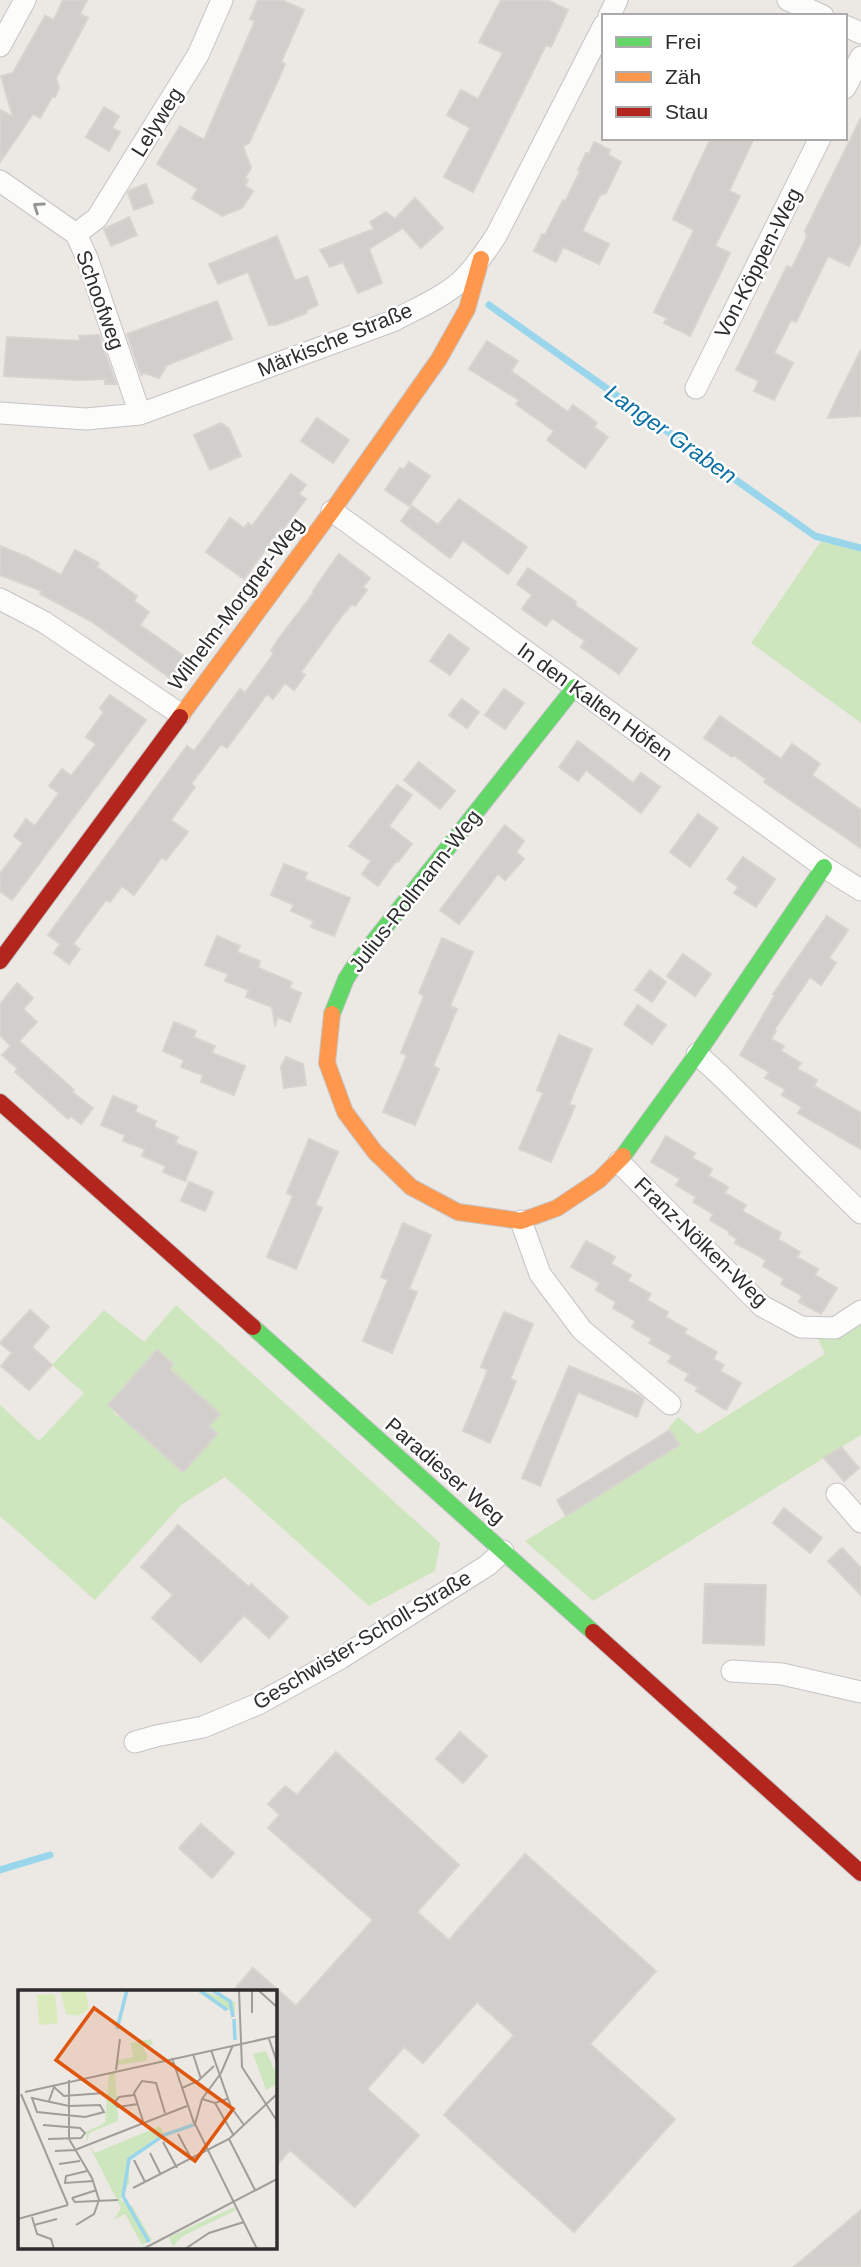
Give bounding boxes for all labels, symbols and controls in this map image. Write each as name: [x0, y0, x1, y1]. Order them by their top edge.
legend: [602, 14, 847, 140]
text: Frei: [665, 30, 701, 53]
text: Zäh: [665, 65, 701, 88]
street label: Lelyweg: [126, 83, 187, 161]
text: Stau: [665, 100, 708, 123]
street label: Von-Köppen-Weg: [710, 184, 805, 342]
one-way arrow: [33, 203, 46, 215]
street label: Schoofweg: [72, 247, 129, 353]
street label: Märkische Straße: [254, 298, 415, 381]
water label: Langer Graben: [600, 379, 742, 489]
street label: Wilhelm-Morgner-Weg: [163, 513, 308, 694]
street label: In den Kalten Höfen: [513, 638, 677, 765]
street label: Julius-Rollmann-Weg: [344, 805, 485, 976]
street label: Franz-Nölken-Weg: [630, 1172, 773, 1311]
street label: Paradieser Weg: [381, 1413, 510, 1529]
street label: Geschwister-Scholl-Straße: [249, 1565, 475, 1714]
inset map: [18, 1990, 276, 2250]

